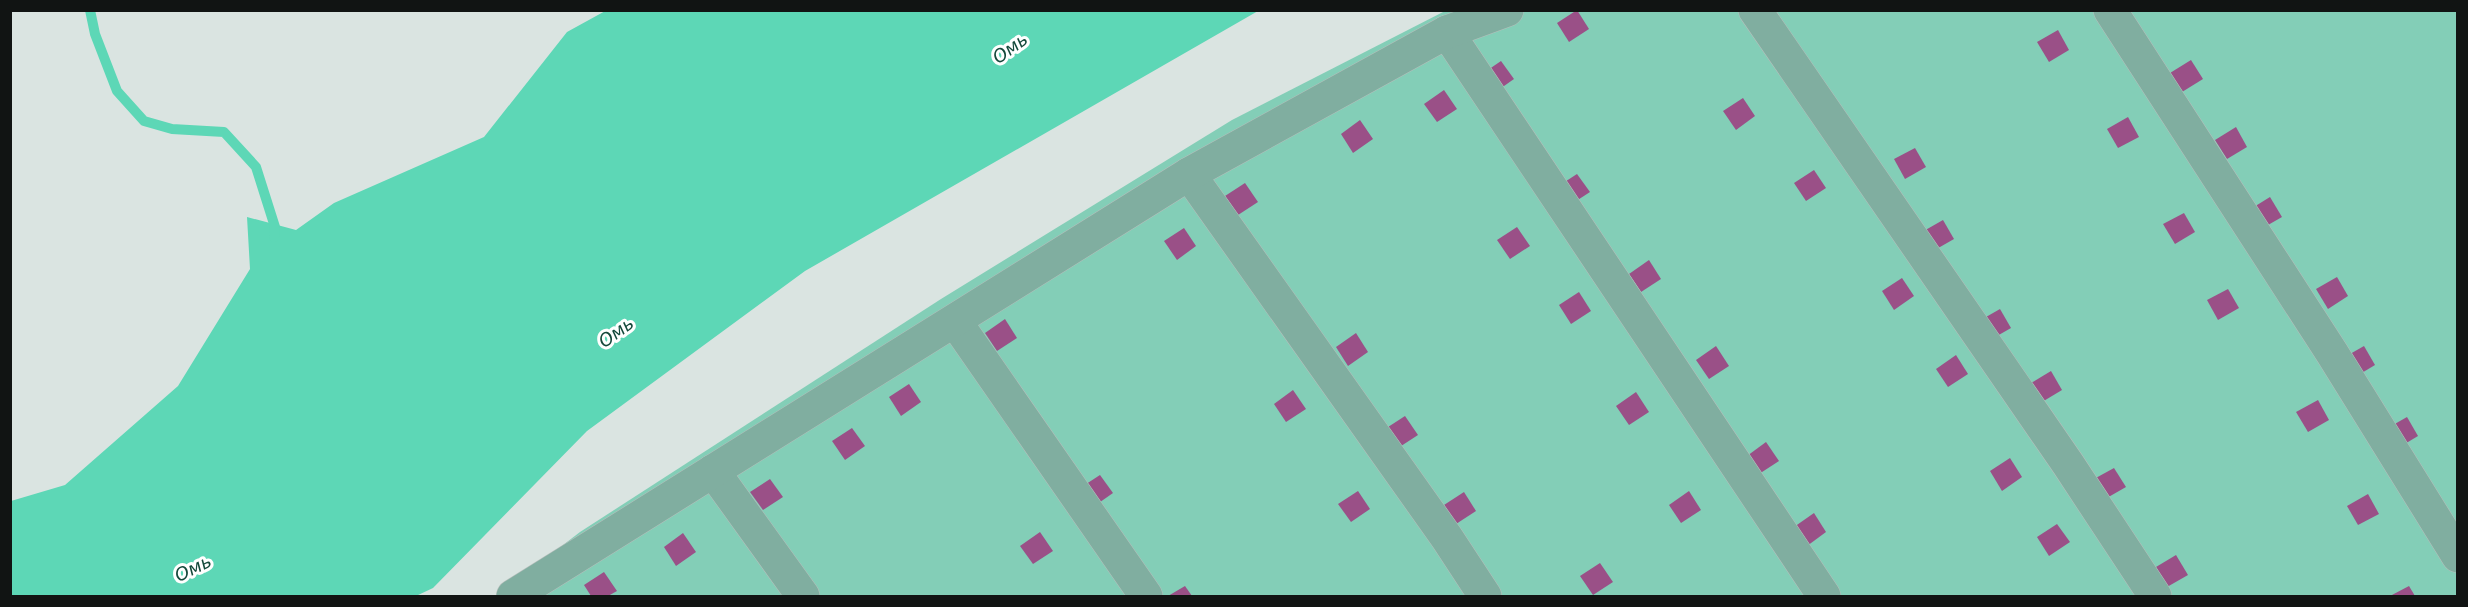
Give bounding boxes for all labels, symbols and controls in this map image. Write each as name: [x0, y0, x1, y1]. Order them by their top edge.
water label: Омь: [988, 28, 1032, 68]
water label: Омь: [594, 312, 638, 352]
water label: Омь: [171, 550, 215, 586]

